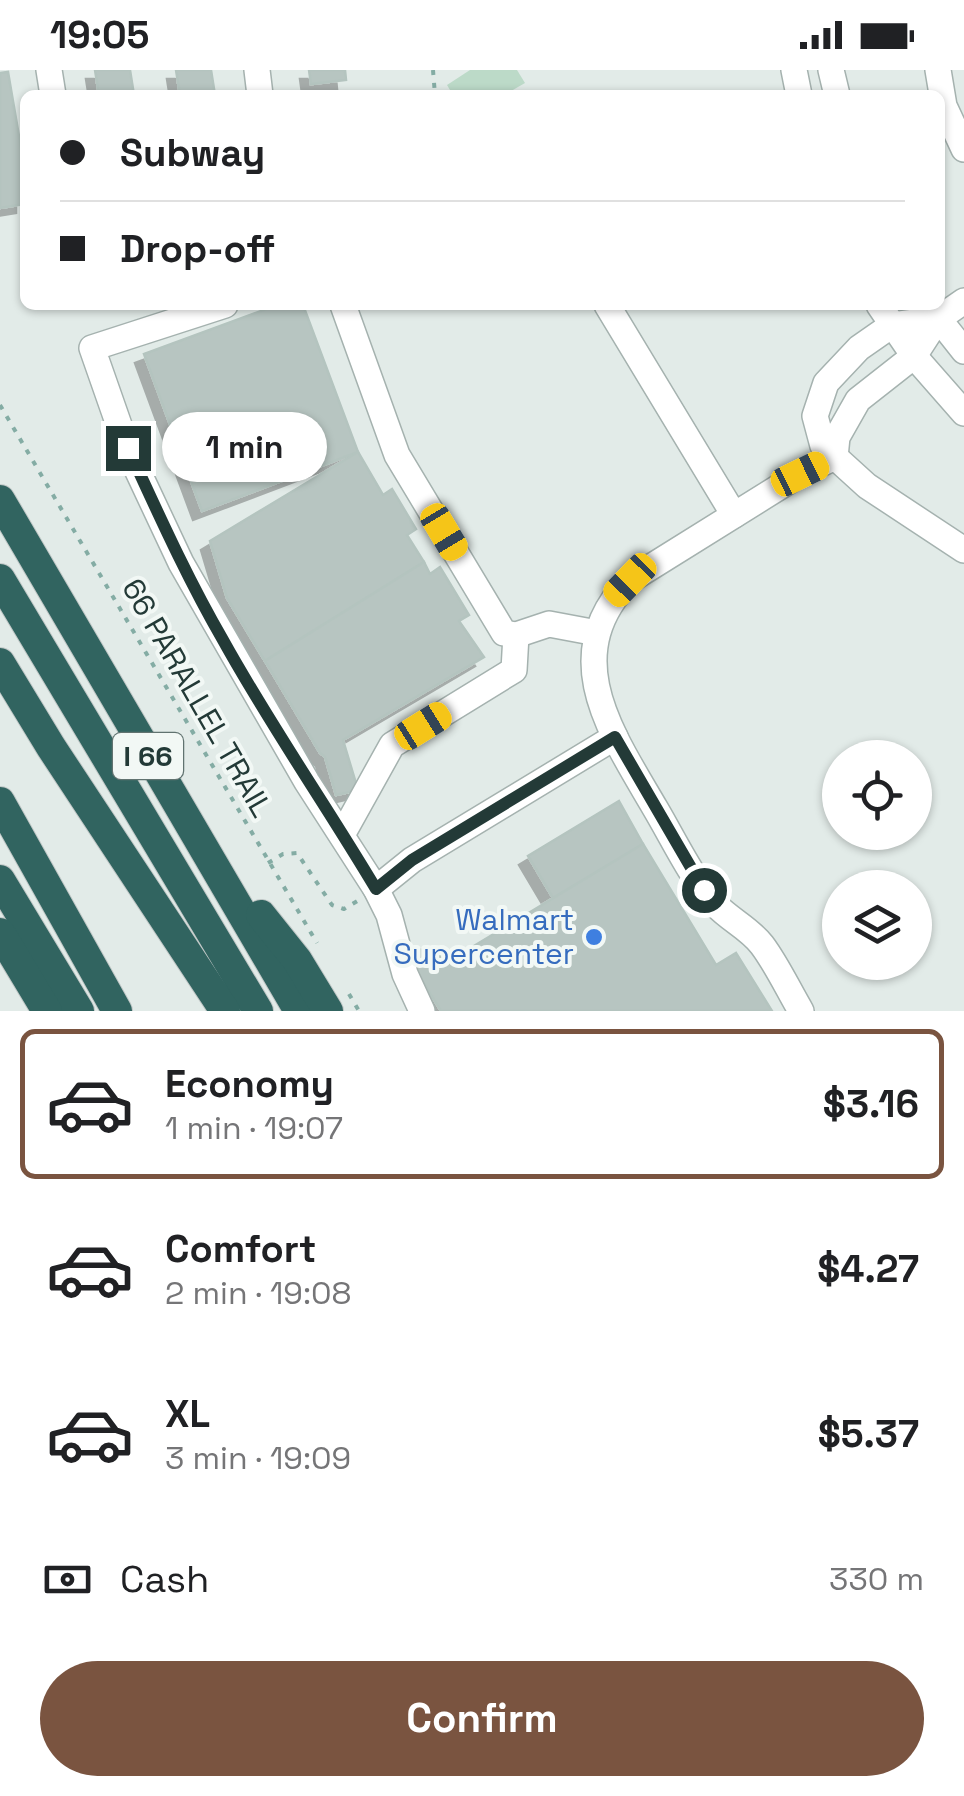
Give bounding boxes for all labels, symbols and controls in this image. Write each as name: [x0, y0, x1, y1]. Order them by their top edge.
text: 19:05: [50, 11, 149, 59]
text: Subway: [120, 129, 265, 177]
text: Drop-off: [120, 225, 275, 273]
callout: 1 min: [163, 413, 328, 483]
route end: [106, 426, 151, 471]
text: 1 min: [205, 427, 284, 467]
car: [766, 447, 834, 501]
car: [416, 499, 472, 565]
car: [598, 548, 662, 612]
street label: 66 PARALLEL TRAIL: [113, 572, 282, 824]
car: [390, 697, 456, 755]
road number: I 66: [113, 733, 183, 779]
map controls: [822, 740, 932, 980]
button: locate: [822, 740, 932, 850]
route start: [682, 868, 727, 913]
button: layers: [822, 870, 932, 980]
place label: Walmart Supercenter: [393, 900, 574, 973]
marker: Walmart Supercenter: [583, 926, 605, 948]
icon: car: [45, 1059, 135, 1149]
text: Economy: [165, 1060, 334, 1108]
text: $3.16: [823, 1080, 919, 1128]
text: 1 min · 19:07: [165, 1108, 343, 1148]
icon: car: [45, 1224, 135, 1314]
text: Comfort: [165, 1225, 316, 1273]
text: $4.27: [817, 1245, 919, 1293]
text: 2 min · 19:08: [165, 1273, 351, 1313]
icon: car: [45, 1389, 135, 1479]
text: XL: [165, 1390, 210, 1438]
text: $5.37: [818, 1410, 919, 1458]
text: 3 min · 19:09: [165, 1438, 351, 1478]
icon: cash: [40, 1552, 95, 1607]
text: Cash: [120, 1555, 209, 1603]
text: 330 m: [829, 1559, 924, 1599]
button: Confirm: [40, 1661, 924, 1776]

